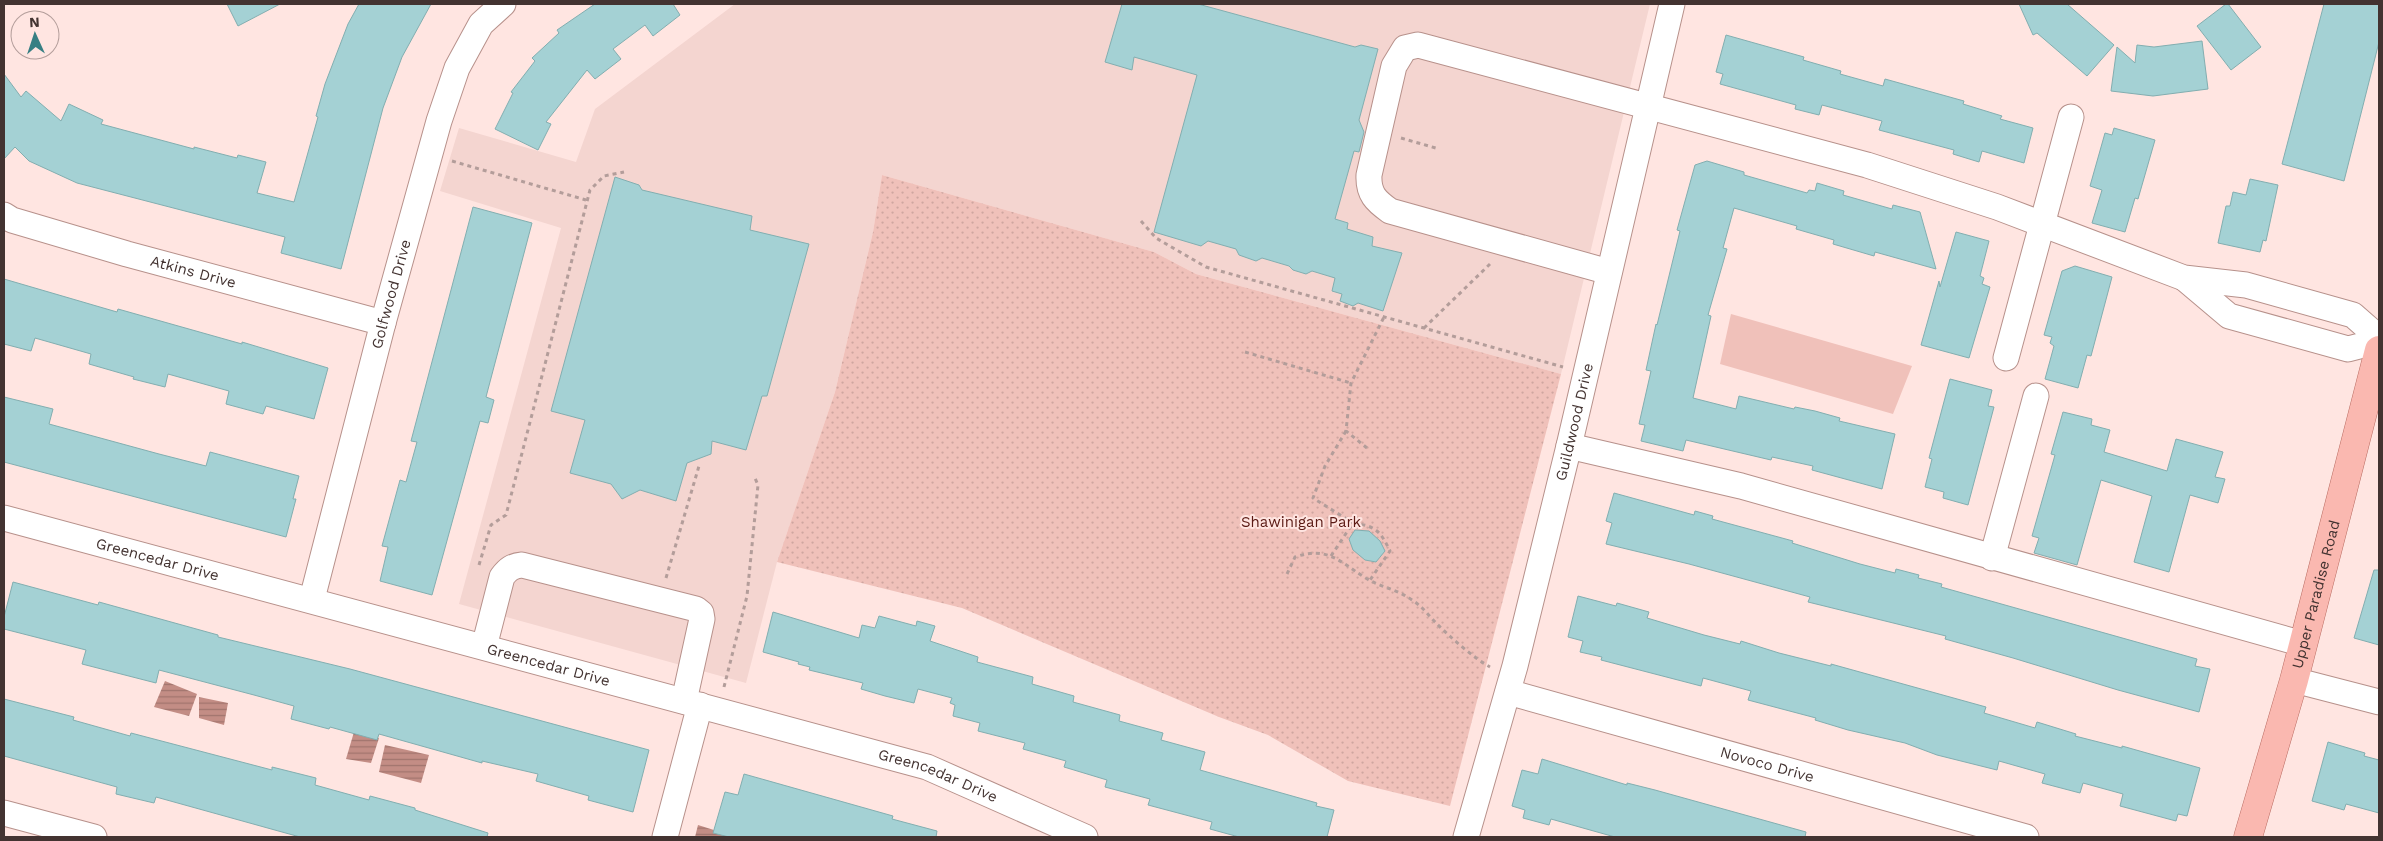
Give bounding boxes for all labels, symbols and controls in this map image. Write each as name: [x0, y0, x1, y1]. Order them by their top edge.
north arrow: [10, 10, 60, 60]
text: N: [29, 14, 40, 30]
street label: Golfwood Drive: [368, 237, 415, 351]
street label: Atkins Drive: [149, 252, 238, 292]
street label: Guildwood Drive: [1552, 361, 1597, 483]
park label: Shawinigan Park: [1241, 513, 1362, 531]
street label: Upper Paradise Road: [2288, 518, 2344, 671]
street label: Greencedar Drive: [94, 534, 221, 585]
street label: Greencedar Drive: [485, 640, 612, 690]
street label: Novoco Drive: [1718, 743, 1816, 786]
street label: Greencedar Drive: [876, 745, 1000, 806]

